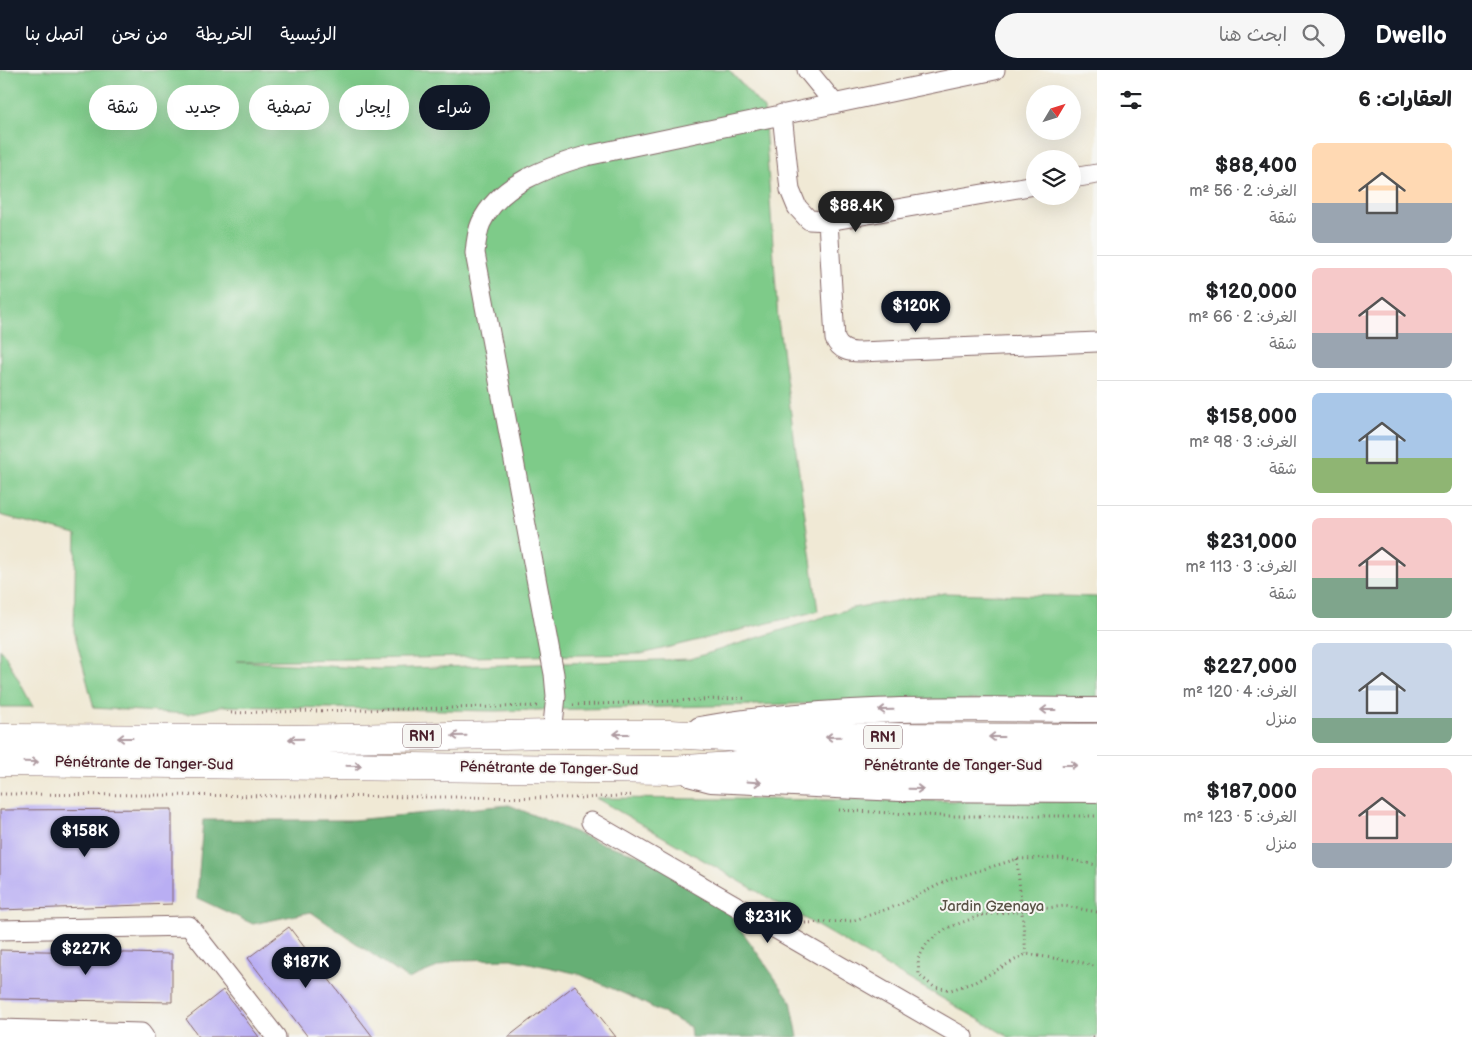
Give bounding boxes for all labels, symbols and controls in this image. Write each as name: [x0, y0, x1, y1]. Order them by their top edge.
search box: [995, 13, 1345, 58]
icon: search: [1299, 21, 1327, 49]
text: Dwello: [1375, 21, 1447, 50]
text: اتصل بنا: [25, 24, 84, 45]
text: من نحن: [112, 24, 168, 45]
text: الخريطة: [196, 24, 252, 45]
text: الرئيسية: [280, 24, 337, 45]
text: ابحث هنا: [1219, 24, 1287, 47]
chip: شقة: [89, 85, 157, 130]
chip: جديد: [167, 85, 239, 130]
chip: تصفية: [249, 85, 329, 130]
chip: إيجار: [339, 85, 409, 130]
chip: شراء: [419, 85, 490, 130]
north arrow: [1026, 85, 1081, 140]
map controls: [1026, 85, 1081, 205]
icon: filters: [1117, 86, 1145, 114]
text: العقارات: 6: [1358, 87, 1452, 112]
button: layers: [1026, 150, 1081, 205]
text: $88,400: [1215, 153, 1297, 178]
icon: home: [1352, 163, 1412, 223]
text: الغرف: 2 · 56 m²: [1189, 182, 1297, 201]
pin: $88.4K: [815, 190, 897, 233]
text: $88.4K: [829, 197, 883, 216]
text: شقة: [1269, 209, 1297, 228]
text: $120,000: [1205, 279, 1297, 304]
icon: home: [1352, 288, 1412, 348]
pin: $120K: [881, 290, 951, 333]
text: $120K: [892, 297, 940, 316]
text: الغرف: 2 · 66 m²: [1189, 308, 1297, 327]
text: شقة: [1269, 335, 1297, 354]
text: $158,000: [1206, 404, 1297, 429]
icon: home: [1352, 413, 1412, 473]
text: الغرف: 3 · 98 m²: [1189, 433, 1297, 452]
text: شقة: [1269, 460, 1297, 479]
text: $231,000: [1206, 529, 1297, 554]
icon: home: [1352, 538, 1412, 598]
text: الغرف: 3 · 113 m²: [1186, 558, 1297, 577]
text: شقة: [1269, 585, 1297, 604]
text: $227,000: [1203, 654, 1297, 679]
icon: home: [1352, 663, 1412, 723]
text: الغرف: 4 · 120 m²: [1183, 683, 1297, 702]
one-way arrow: [878, 705, 894, 715]
one-way arrow: [1041, 705, 1057, 715]
text: منزل: [1265, 710, 1297, 729]
road number: RN1: [403, 724, 441, 748]
road number: RN1: [864, 726, 902, 749]
one-way arrow: [614, 729, 630, 739]
one-way arrow: [451, 731, 468, 741]
one-way arrow: [118, 733, 134, 743]
one-way arrow: [826, 733, 842, 742]
one-way arrow: [988, 733, 1004, 742]
one-way arrow: [289, 734, 305, 744]
street label: Pénétrante de Tanger-Sud: [55, 752, 233, 775]
street label: Pénétrante de Tanger-Sud: [864, 756, 1042, 775]
one-way arrow: [22, 757, 38, 767]
street label: Pénétrante de Tanger-Sud: [460, 757, 638, 780]
one-way arrow: [1061, 760, 1077, 770]
one-way arrow: [346, 761, 362, 771]
one-way arrow: [746, 778, 762, 787]
text: $187,000: [1206, 779, 1297, 804]
one-way arrow: [908, 784, 924, 794]
icon: home: [1352, 788, 1412, 848]
text: الغرف: 5 · 123 m²: [1183, 808, 1297, 827]
pin: $158K: [50, 816, 120, 858]
text: $158K: [61, 822, 109, 841]
text: منزل: [1265, 835, 1297, 854]
park label: Jardin Gzenaya: [940, 897, 1044, 916]
pin: $231K: [733, 902, 803, 944]
text: $231K: [745, 908, 791, 927]
pin: $227K: [51, 934, 121, 976]
text: $227K: [61, 940, 111, 959]
pin: $187K: [271, 946, 341, 989]
text: $187K: [283, 953, 329, 972]

